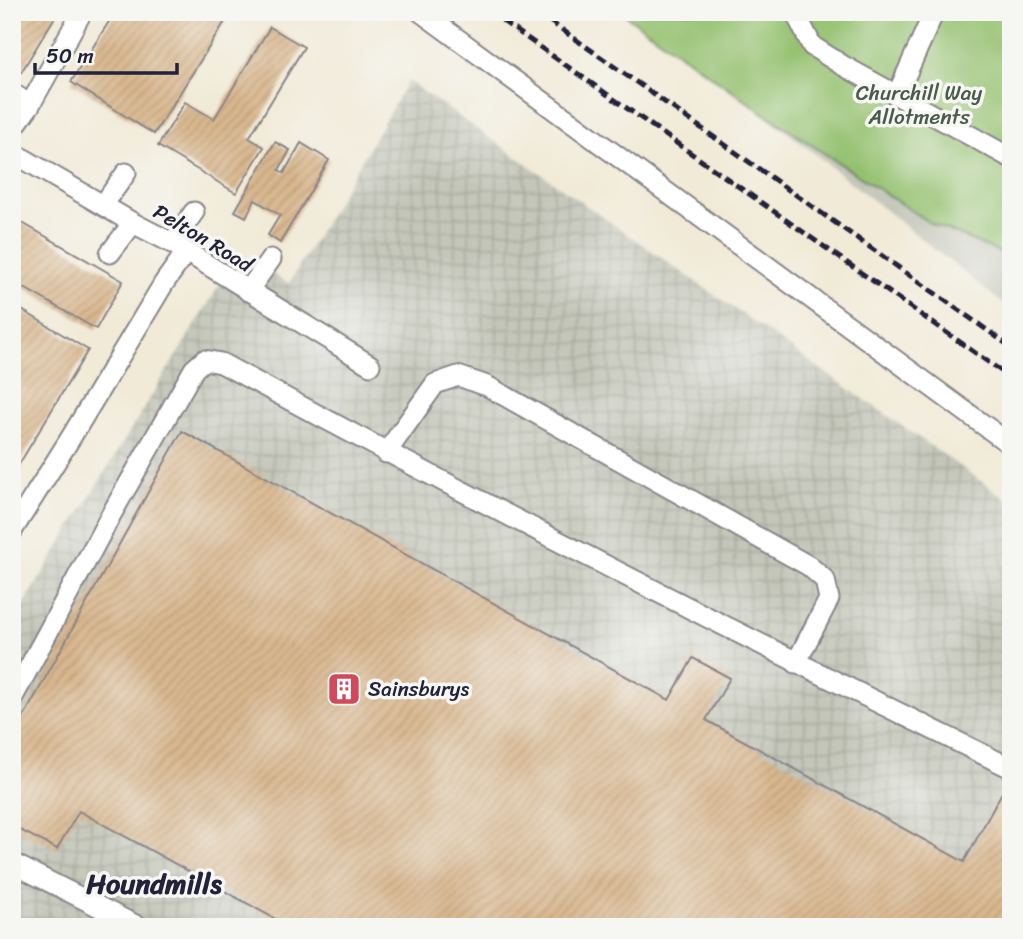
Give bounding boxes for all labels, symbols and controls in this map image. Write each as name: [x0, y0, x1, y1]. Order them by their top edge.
scale bar: [35, 32, 177, 76]
text: 50 m: [46, 37, 94, 75]
park label: Churchill Way Allotments: [856, 74, 982, 136]
street label: Pelton Road: [146, 193, 262, 284]
building icon: Sainsburys: [325, 670, 363, 708]
place label: Sainsburys: [368, 670, 469, 708]
district label: Houndmills: [86, 859, 222, 908]

